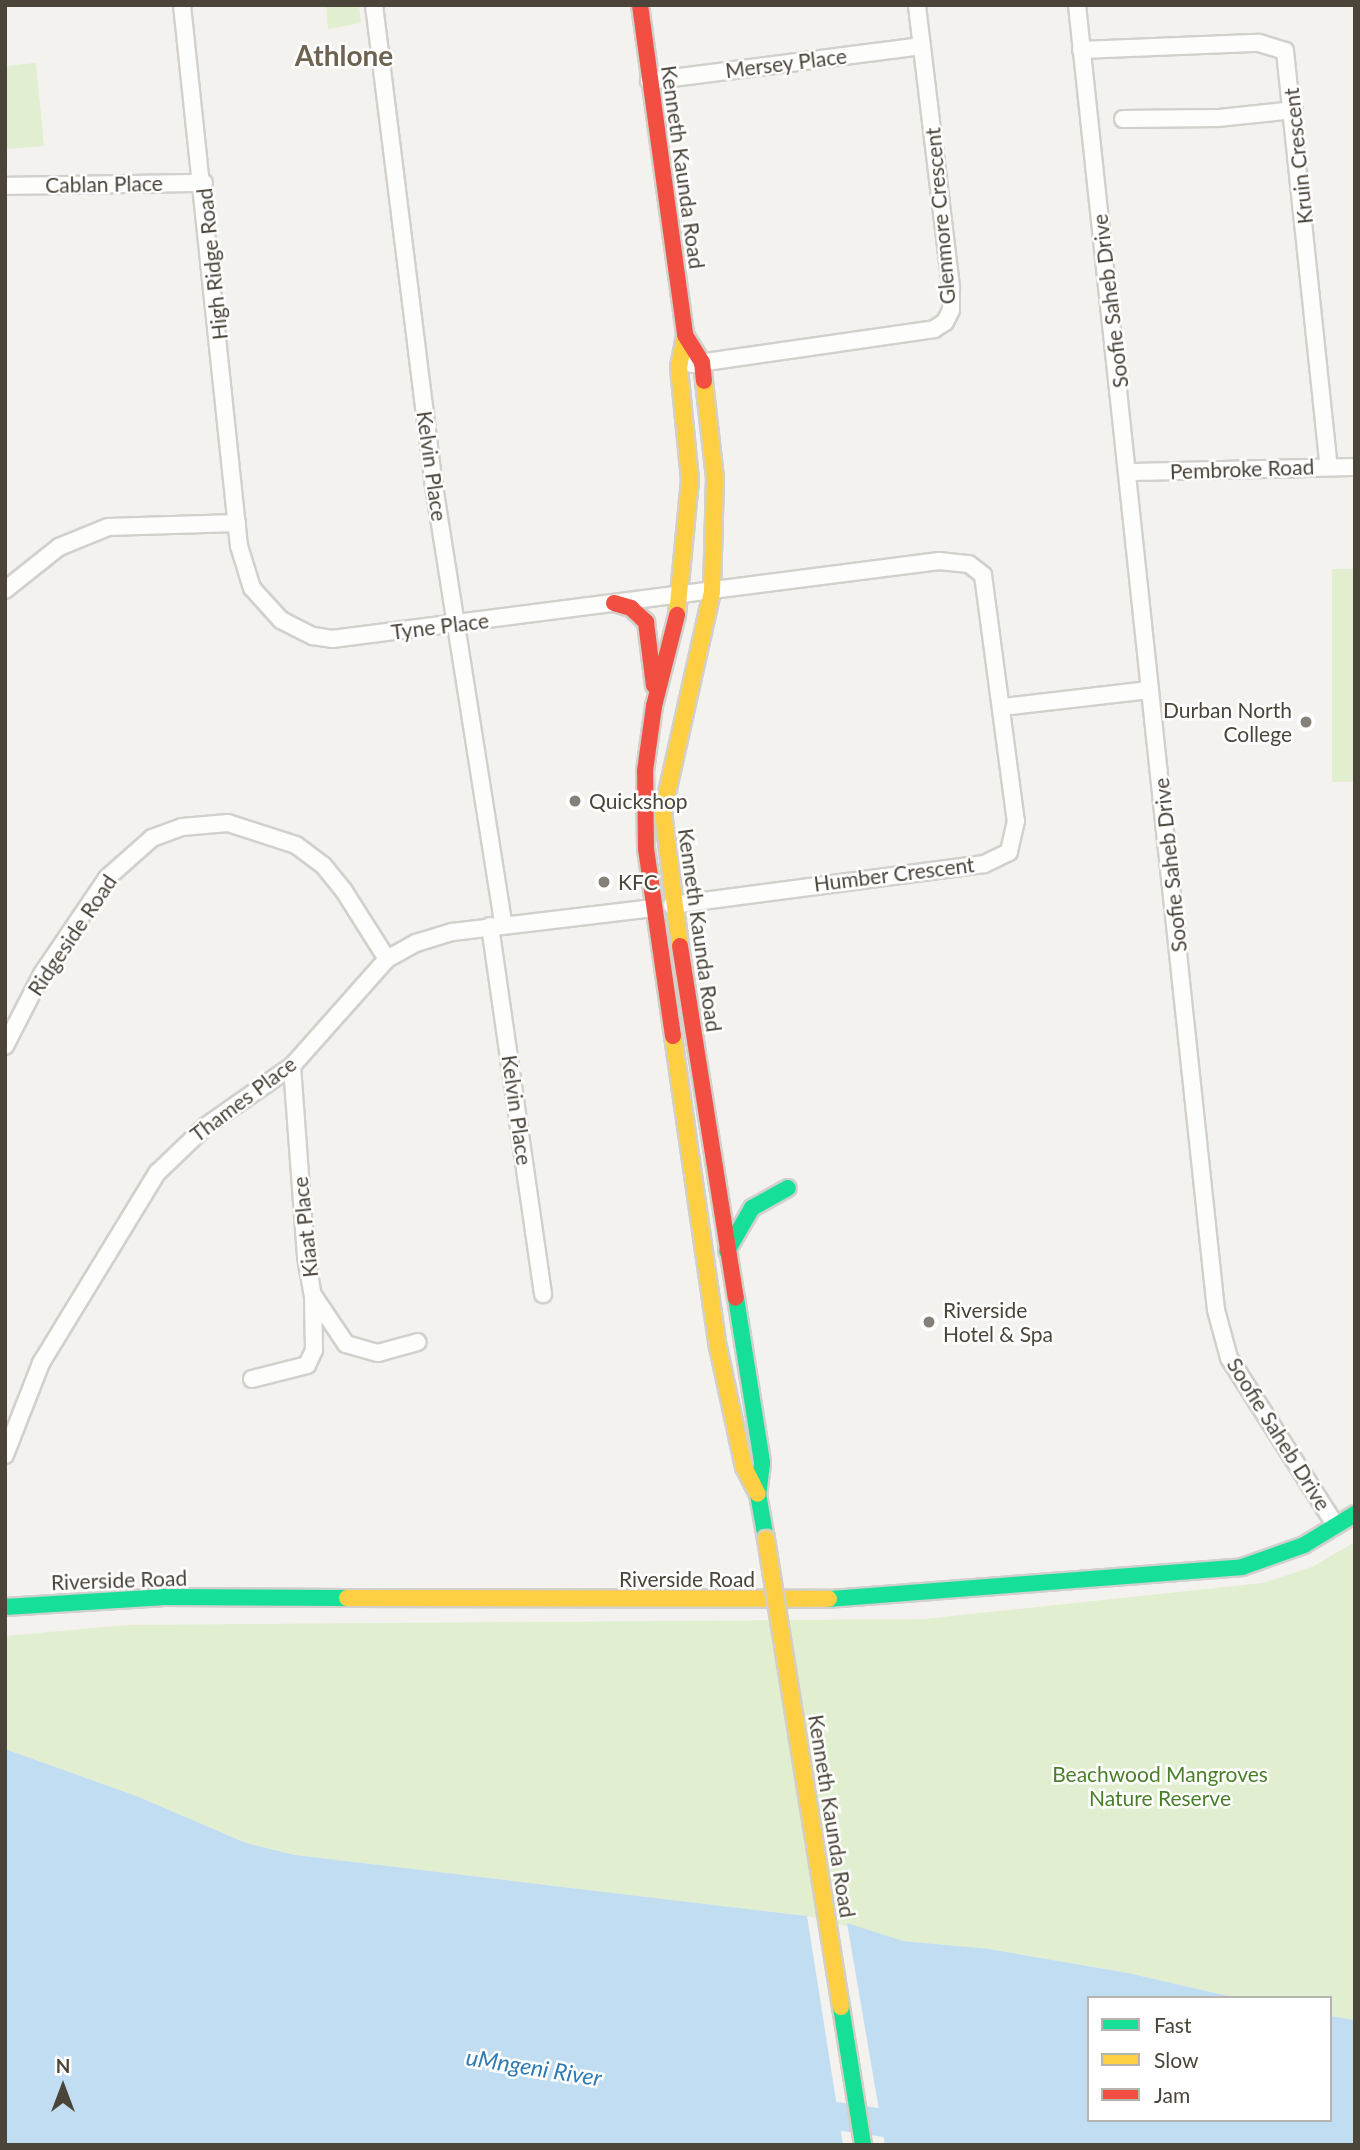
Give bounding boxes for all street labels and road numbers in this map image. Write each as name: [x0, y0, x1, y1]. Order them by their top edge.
street label: Mersey Place: [724, 43, 848, 83]
street label: Kenneth Kaunda Road: [656, 64, 710, 270]
street label: Kruin Crescent: [1278, 87, 1318, 225]
street label: Glenmore Crescent: [920, 127, 960, 305]
street label: Cablan Place: [45, 170, 163, 198]
street label: High Ridge Road: [191, 187, 233, 341]
street label: Soofie Saheb Drive: [1087, 213, 1133, 389]
street label: Kelvin Place: [412, 409, 452, 523]
street label: Pembroke Road: [1169, 454, 1315, 484]
street label: Tyne Place: [390, 607, 490, 645]
street label: Soofie Saheb Drive: [1148, 777, 1192, 953]
street label: Kenneth Kaunda Road: [673, 827, 727, 1033]
street label: Humber Crescent: [812, 852, 976, 896]
street label: Ridgeside Road: [22, 870, 122, 1000]
street label: Thames Place: [185, 1051, 301, 1147]
street label: Kelvin Place: [497, 1053, 537, 1167]
street label: Kiaat Place: [287, 1175, 323, 1279]
street label: Soofie Saheb Drive: [1222, 1353, 1336, 1515]
street label: Riverside Road: [51, 1565, 187, 1595]
street label: Riverside Road: [619, 1566, 755, 1592]
street label: Kenneth Kaunda Road: [804, 1713, 860, 1919]

